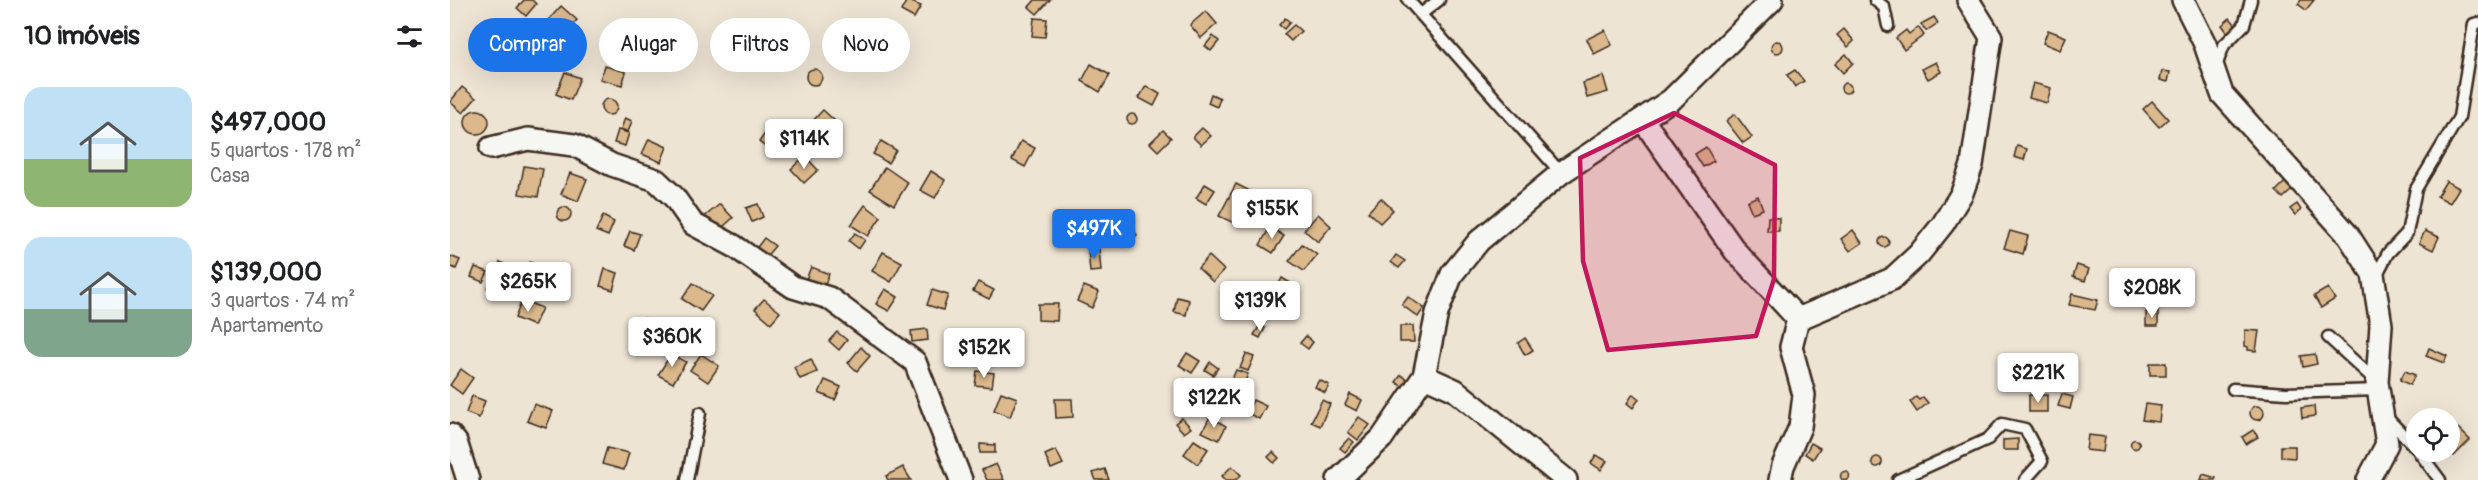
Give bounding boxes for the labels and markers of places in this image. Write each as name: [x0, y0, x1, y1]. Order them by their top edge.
pin: $114K: [762, 119, 846, 170]
pin: $155K: [1230, 189, 1314, 240]
pin: $497K: [1052, 209, 1136, 260]
pin: $265K: [486, 262, 570, 313]
pin: $208K: [2110, 268, 2194, 319]
pin: $139K: [1218, 281, 1302, 332]
pin: $360K: [630, 317, 714, 368]
pin: $152K: [942, 328, 1026, 379]
pin: $221K: [1996, 353, 2080, 404]
pin: $122K: [1172, 378, 1256, 429]

